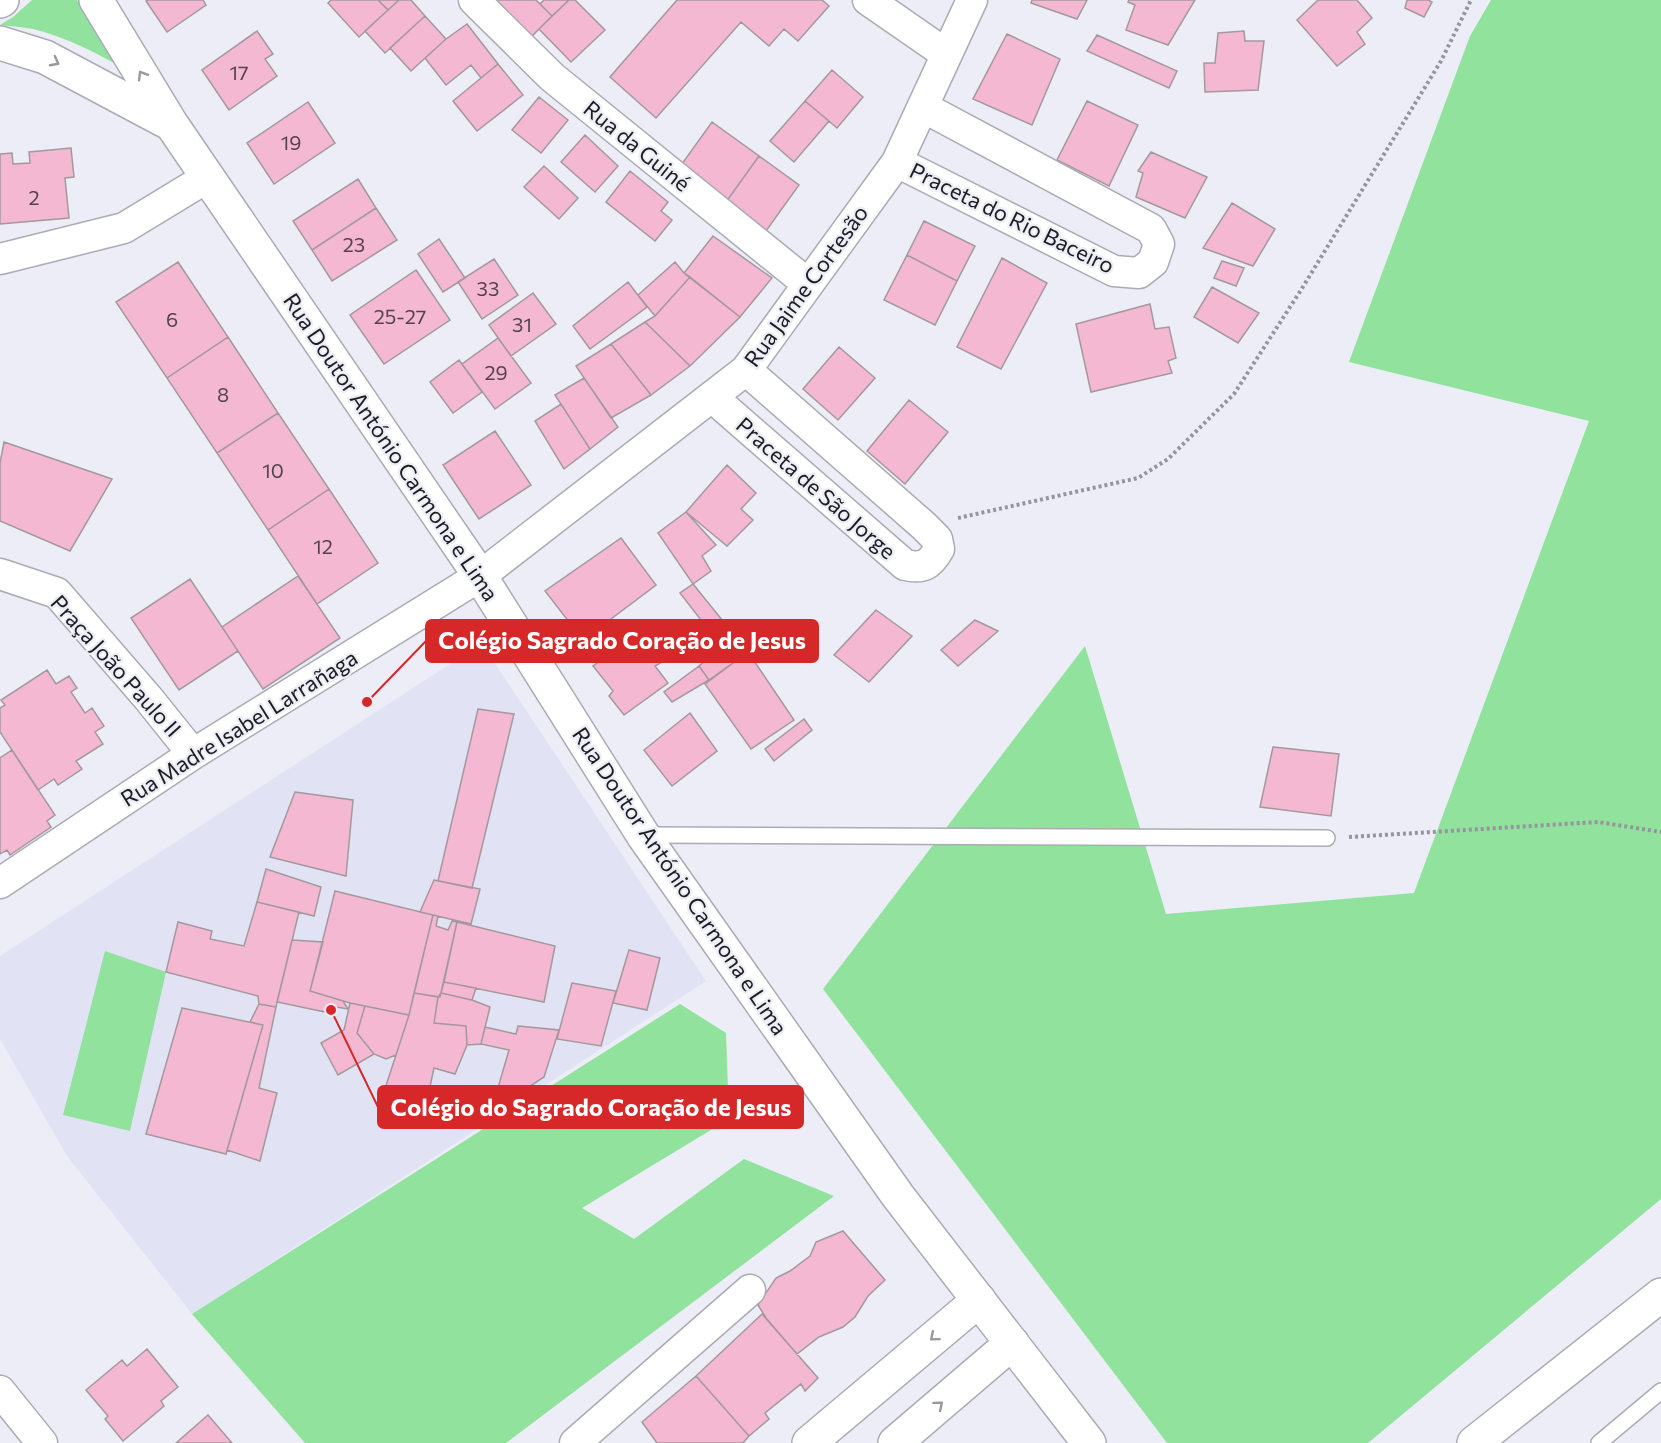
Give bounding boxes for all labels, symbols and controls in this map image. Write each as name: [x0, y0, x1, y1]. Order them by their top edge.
one-way arrow: [49, 55, 59, 66]
house number: 17: [229, 60, 249, 84]
one-way arrow: [137, 71, 149, 81]
street label: Rua da Guiné: [579, 94, 696, 197]
house number: 19: [281, 130, 301, 154]
street label: Praceta do Rio Baceiro: [906, 156, 1119, 279]
house number: 2: [28, 185, 40, 209]
street label: Rua Jaime Cortesão: [738, 200, 873, 372]
house number: 23: [343, 232, 365, 256]
house number: 33: [477, 276, 499, 300]
street label: Rua Doutor António Carmona e Lima: [278, 288, 505, 606]
house number: 25-27: [374, 304, 426, 328]
house number: 6: [166, 307, 178, 331]
house number: 31: [512, 312, 532, 336]
house number: 29: [484, 360, 508, 384]
house number: 8: [217, 382, 229, 406]
street label: Praceta de São Jorge: [731, 411, 902, 564]
house number: 10: [262, 458, 284, 482]
house number: 12: [313, 534, 333, 558]
street label: Praça João Paulo II: [46, 589, 187, 742]
callout: Colégio Sagrado Coração de Jesus: [426, 620, 818, 662]
text: Colégio Sagrado Coração de Jesus: [438, 625, 806, 654]
street label: Rua Madre Isabel Larrañaga: [115, 643, 362, 812]
street label: Rua Doutor António Carmona e Lima: [567, 722, 794, 1040]
callout: Colégio do Sagrado Coração de Jesus: [378, 1086, 803, 1128]
text: Colégio do Sagrado Coração de Jesus: [391, 1092, 791, 1121]
one-way arrow: [930, 1330, 941, 1341]
one-way arrow: [932, 1401, 943, 1412]

